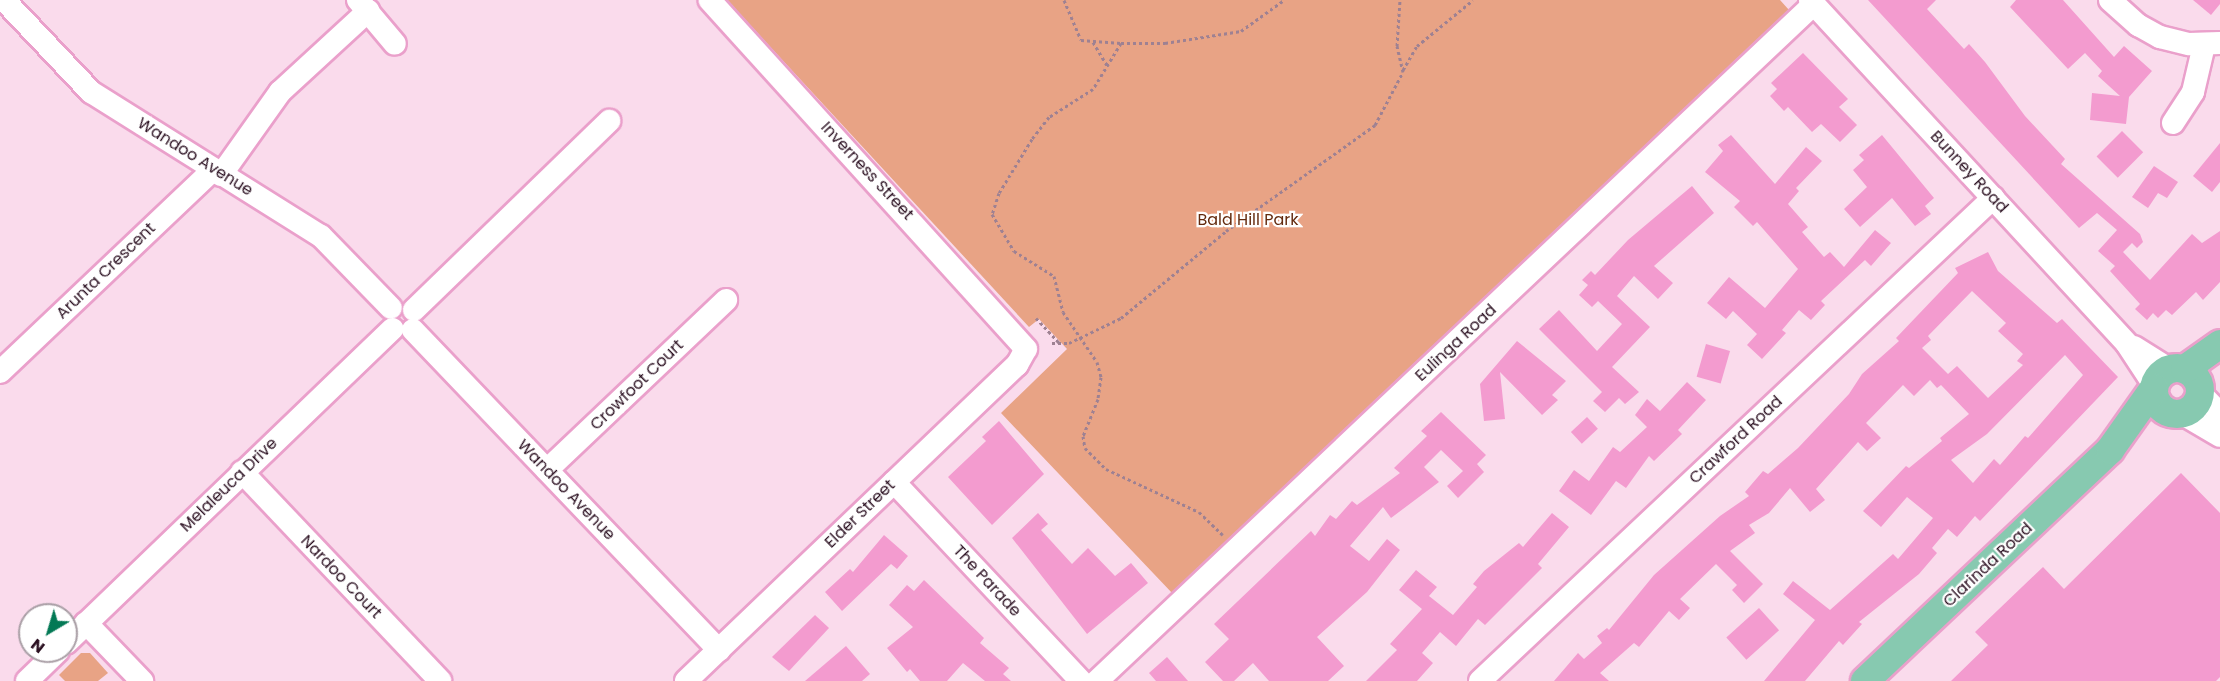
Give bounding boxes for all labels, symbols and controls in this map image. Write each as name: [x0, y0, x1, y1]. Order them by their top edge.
street label: Wandoo Avenue: [134, 114, 256, 200]
street label: Inverness Street: [817, 118, 917, 224]
street label: Bunney Road: [1926, 127, 2012, 217]
park label: Bald Hill Park: [1197, 210, 1299, 230]
street label: Arunta Crescent: [52, 219, 160, 323]
street label: Eulinga Road: [1411, 300, 1501, 386]
street label: Crowfoot Court: [586, 336, 688, 434]
street label: Crawford Road: [1685, 392, 1787, 488]
street label: Melaleuca Drive: [176, 434, 282, 536]
street label: Wandoo Avenue: [513, 436, 619, 544]
street label: Elder Street: [821, 476, 899, 552]
street label: Clarinda Road: [1939, 519, 2037, 611]
street label: Nardoo Court: [297, 531, 385, 623]
street label: The Parade: [949, 541, 1025, 621]
north arrow: [18, 603, 78, 663]
text: N: [26, 633, 50, 659]

